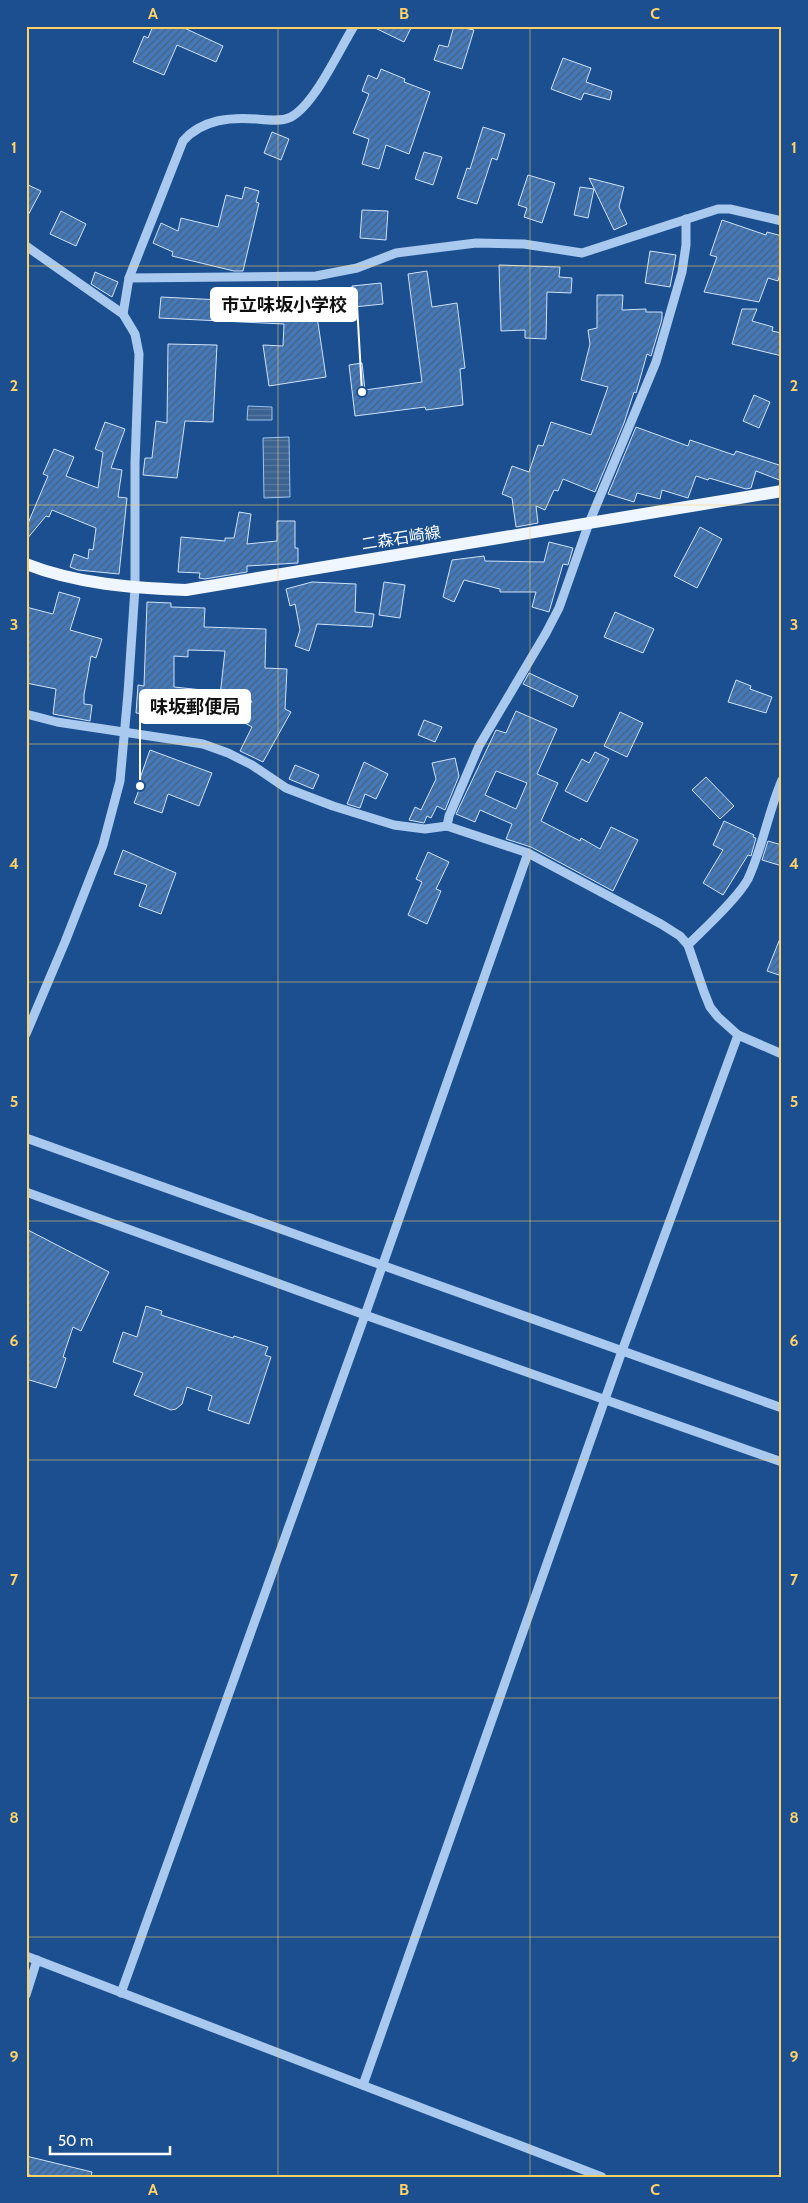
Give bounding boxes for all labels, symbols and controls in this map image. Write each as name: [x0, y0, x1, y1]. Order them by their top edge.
text: A: [148, 4, 158, 23]
text: B: [399, 4, 409, 23]
text: C: [650, 4, 660, 23]
text: 1: [11, 138, 17, 157]
text: 1: [791, 138, 797, 157]
callout: 市立味坂小学校: [211, 288, 357, 321]
text: 市立味坂小学校: [221, 294, 347, 316]
text: 2: [10, 376, 18, 395]
text: 2: [790, 376, 798, 395]
street label: 二森石崎線: [360, 522, 442, 554]
text: 3: [10, 615, 18, 634]
text: 3: [790, 615, 798, 634]
callout: 味坂郵便局: [140, 690, 250, 723]
text: 味坂郵便局: [150, 696, 240, 718]
text: 4: [9, 854, 19, 873]
text: 4: [789, 854, 799, 873]
text: 5: [10, 1092, 18, 1111]
text: 5: [790, 1092, 798, 1111]
text: 6: [10, 1331, 19, 1350]
text: 6: [790, 1331, 799, 1350]
text: 7: [10, 1570, 19, 1589]
text: 7: [790, 1570, 799, 1589]
text: 8: [9, 1808, 19, 1827]
text: 8: [789, 1808, 799, 1827]
text: 9: [10, 2047, 19, 2066]
text: 9: [790, 2047, 799, 2066]
scale bar: [50, 2123, 170, 2155]
text: 50 m: [58, 2132, 93, 2150]
text: A: [148, 2180, 158, 2199]
text: B: [399, 2180, 409, 2199]
text: C: [650, 2180, 660, 2199]

